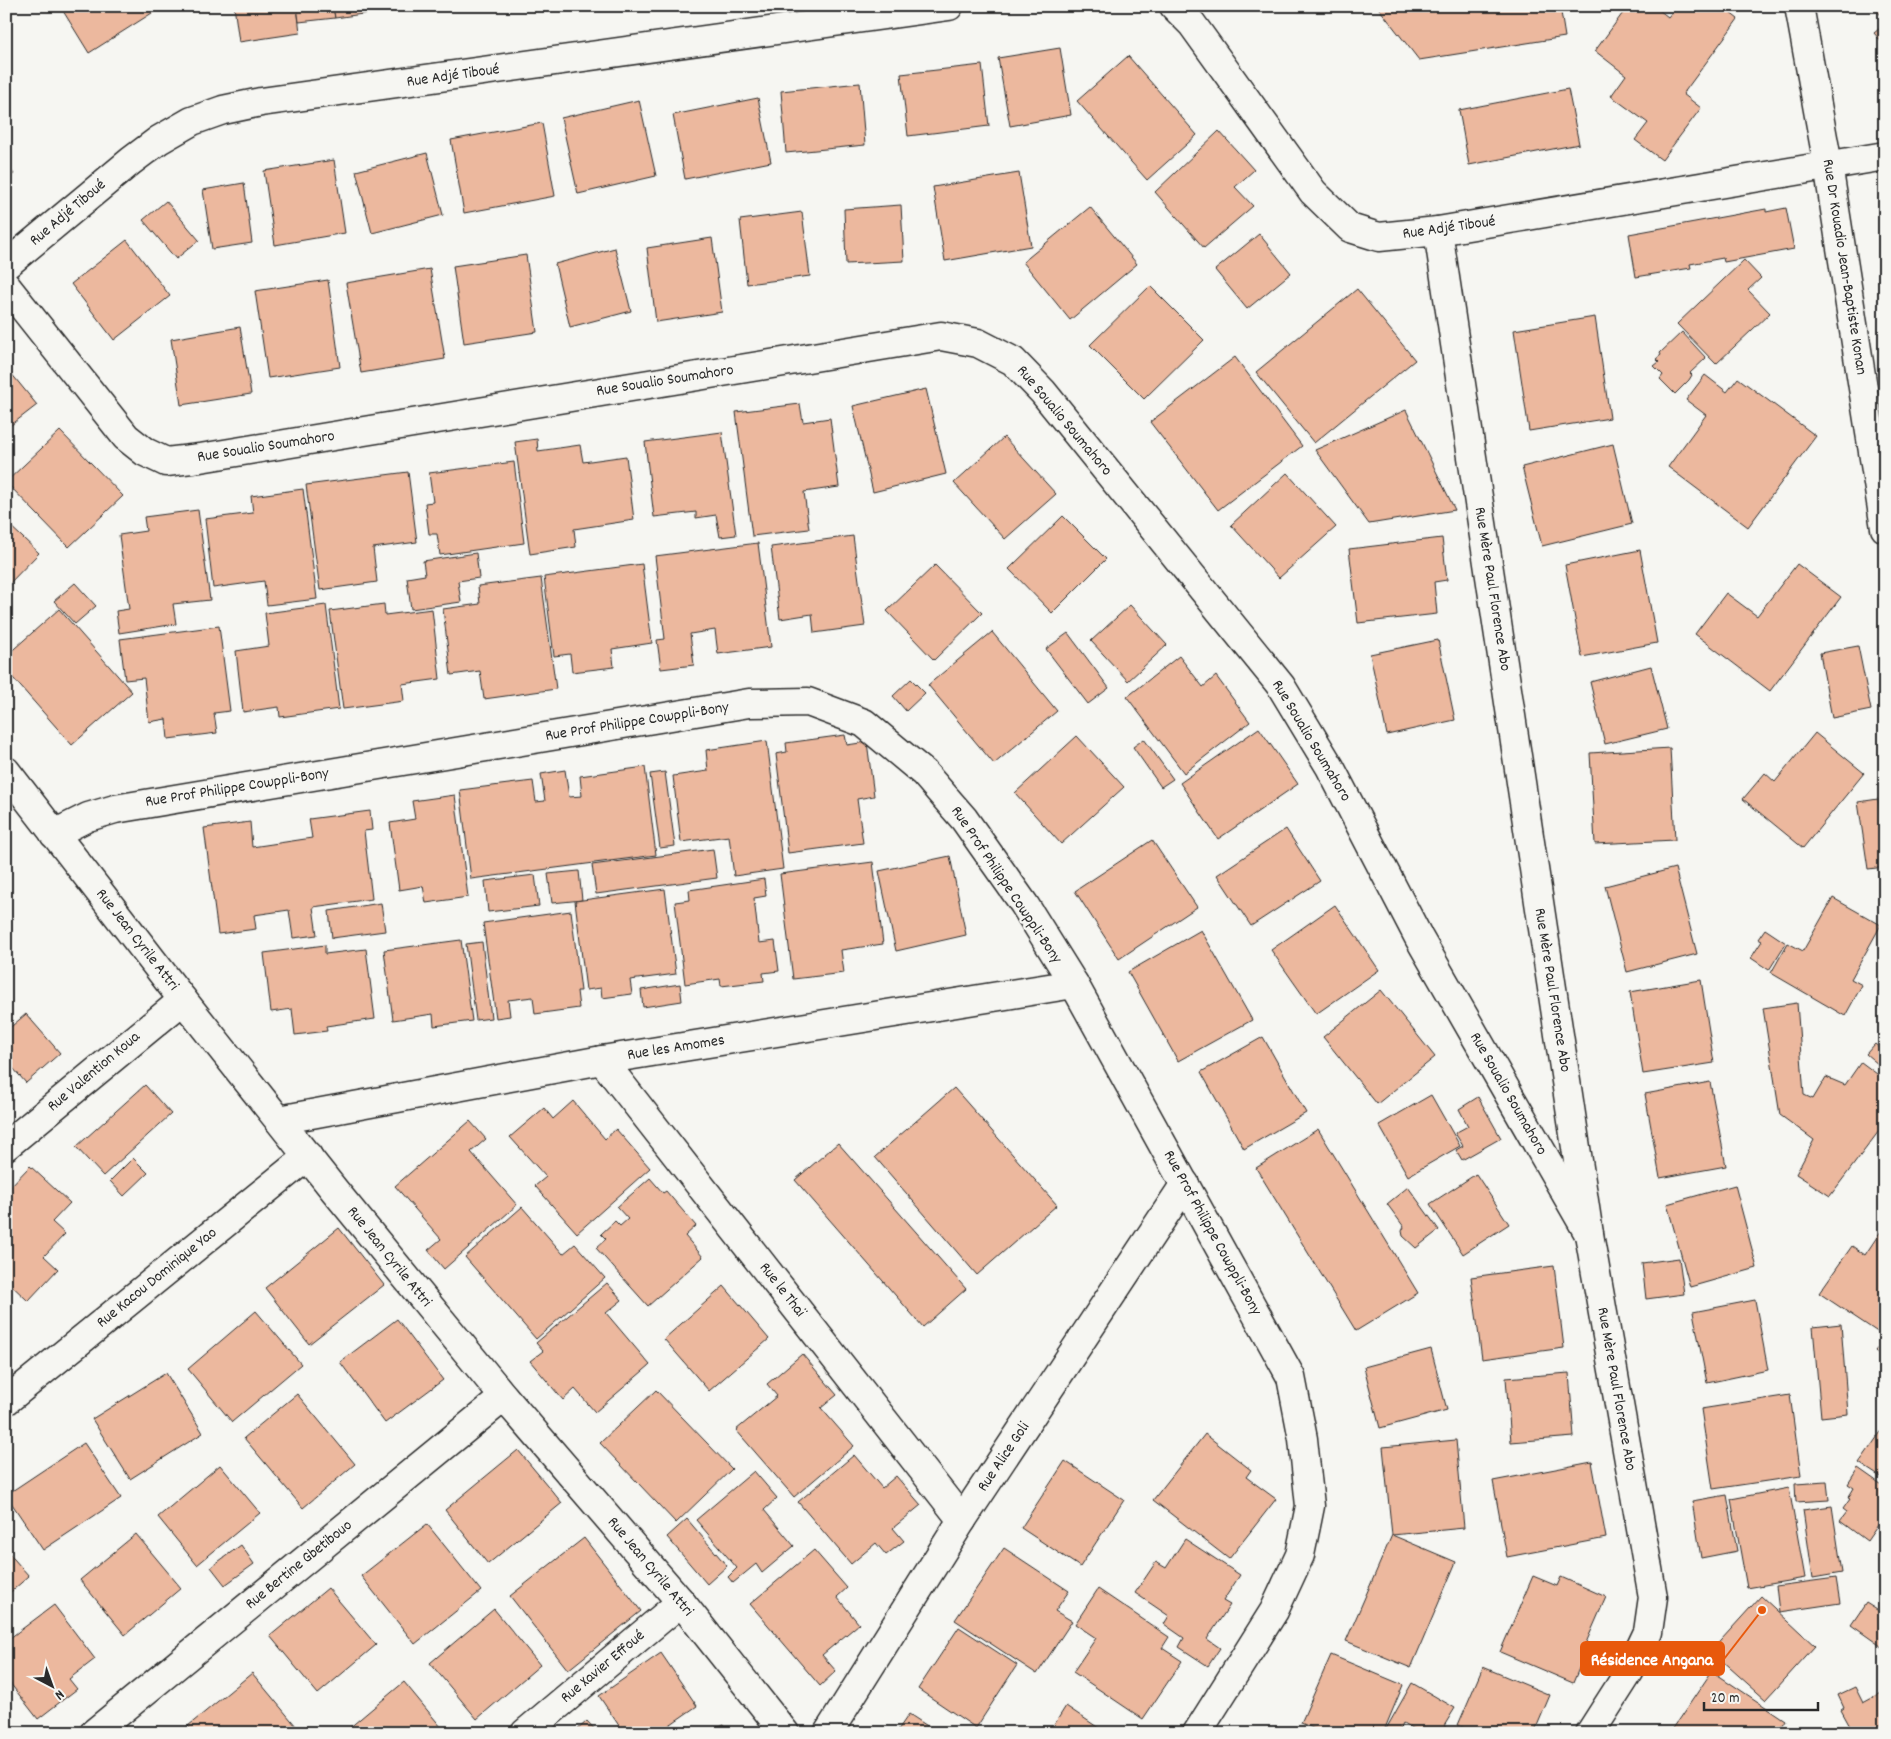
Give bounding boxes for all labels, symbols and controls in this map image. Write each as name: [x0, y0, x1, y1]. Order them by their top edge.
street label: Rue Adjé Tiboué: [405, 58, 501, 94]
street label: Rue Dr Kouadio Jean-Baptiste Konan: [1816, 158, 1872, 376]
street label: Rue Adjé Tiboué: [25, 174, 111, 252]
street label: Rue Adjé Tiboué: [1401, 210, 1497, 246]
street label: Rue Soualio Soumahoro: [595, 359, 735, 403]
street label: Rue Soualio Soumahoro: [1011, 361, 1117, 481]
street label: Rue Soualio Soumahoro: [196, 425, 336, 469]
street label: Rue Mère Paul Florence Abo: [1468, 505, 1516, 673]
street label: Rue Soualio Soumahoro: [1265, 676, 1357, 806]
street label: Rue Prof Philippe Cowppli-Bony: [544, 696, 731, 748]
street label: Rue Prof Philippe Cowppli-Bony: [144, 762, 331, 814]
street label: Rue Prof Philippe Cowppli-Bony: [945, 802, 1068, 969]
street label: Rue Jean Cyrile Attri: [90, 884, 184, 996]
street label: Rue Mère Paul Florence Abo: [1528, 906, 1576, 1074]
street label: Rue Valention Koua: [43, 1026, 146, 1118]
street label: Rue Soualio Soumahoro: [1463, 1028, 1553, 1160]
street label: Rue les Amomes: [626, 1029, 727, 1067]
street label: Rue Prof Philippe Cowppli-Bony: [1157, 1146, 1267, 1320]
street label: Rue Jean Cyrile Attri: [341, 1202, 437, 1312]
street label: Rue Kacou Dominique Yao: [92, 1222, 222, 1334]
street label: Rue le Thaï: [753, 1258, 811, 1323]
street label: Rue Mère Paul Florence Abo: [1590, 1305, 1642, 1473]
street label: Rue Alice Goli: [972, 1417, 1036, 1497]
street label: Rue Jean Cyrile Attri: [601, 1512, 699, 1622]
street label: Rue Bertine Gbetibouo: [241, 1515, 357, 1615]
street label: Rue Xavier Effoué: [556, 1625, 650, 1709]
callout: Résidence Angana: [1581, 1642, 1724, 1675]
text: Résidence Angana: [1591, 1649, 1714, 1674]
north arrow: [28, 1662, 78, 1712]
scale bar: [1704, 1679, 1817, 1711]
text: N: [50, 1684, 68, 1704]
text: 20 m: [1711, 1688, 1739, 1710]

